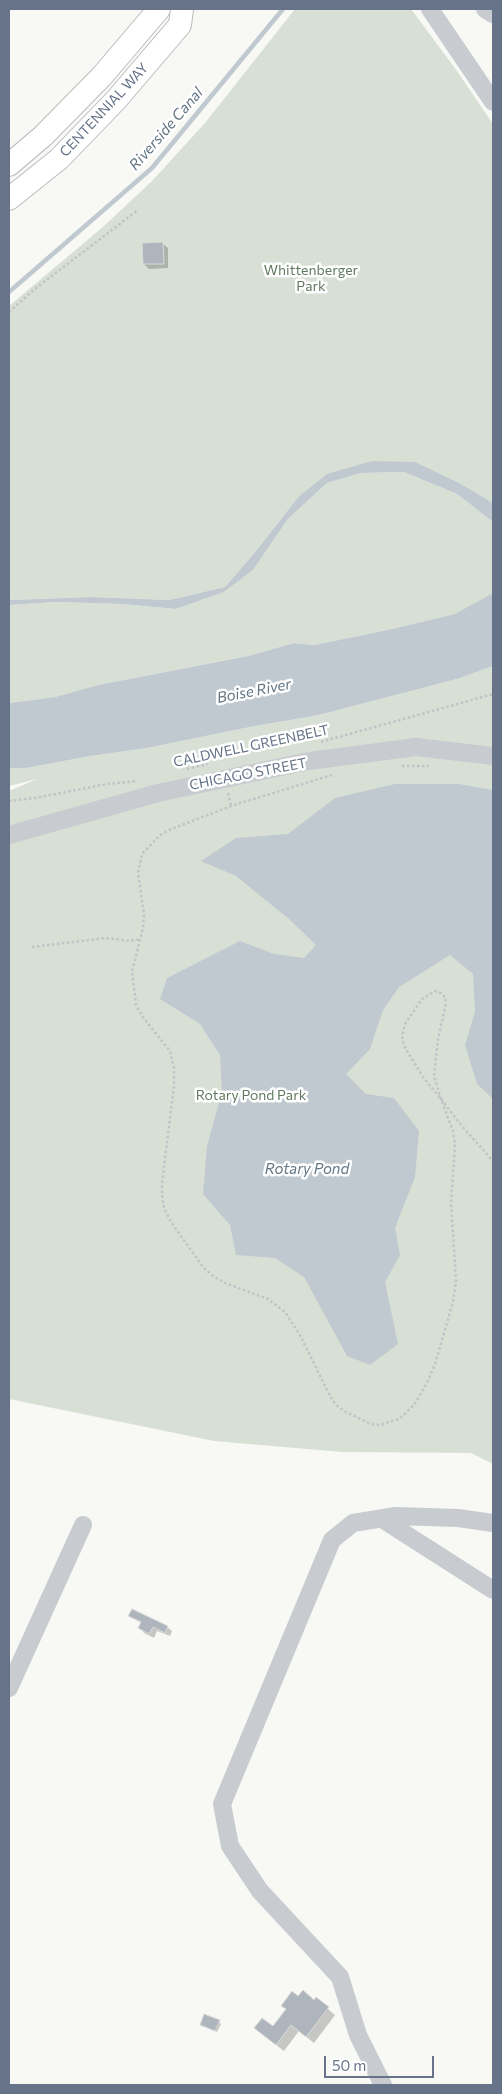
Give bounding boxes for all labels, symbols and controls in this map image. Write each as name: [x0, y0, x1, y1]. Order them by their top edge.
street label: CENTENNIAL WAY: [56, 60, 152, 160]
water label: Riverside Canal: [125, 84, 207, 174]
park label: Whittenberger Park: [264, 262, 358, 294]
water label: Boise River: [215, 675, 293, 707]
street label: CALDWELL GREENBELT: [172, 721, 330, 771]
street label: CHICAGO STREET: [188, 754, 308, 794]
park label: Rotary Pond Park: [196, 1087, 306, 1103]
water label: Rotary Pond: [265, 1160, 349, 1178]
scale bar: [327, 2046, 437, 2078]
text: 50 m: [332, 2056, 366, 2074]

